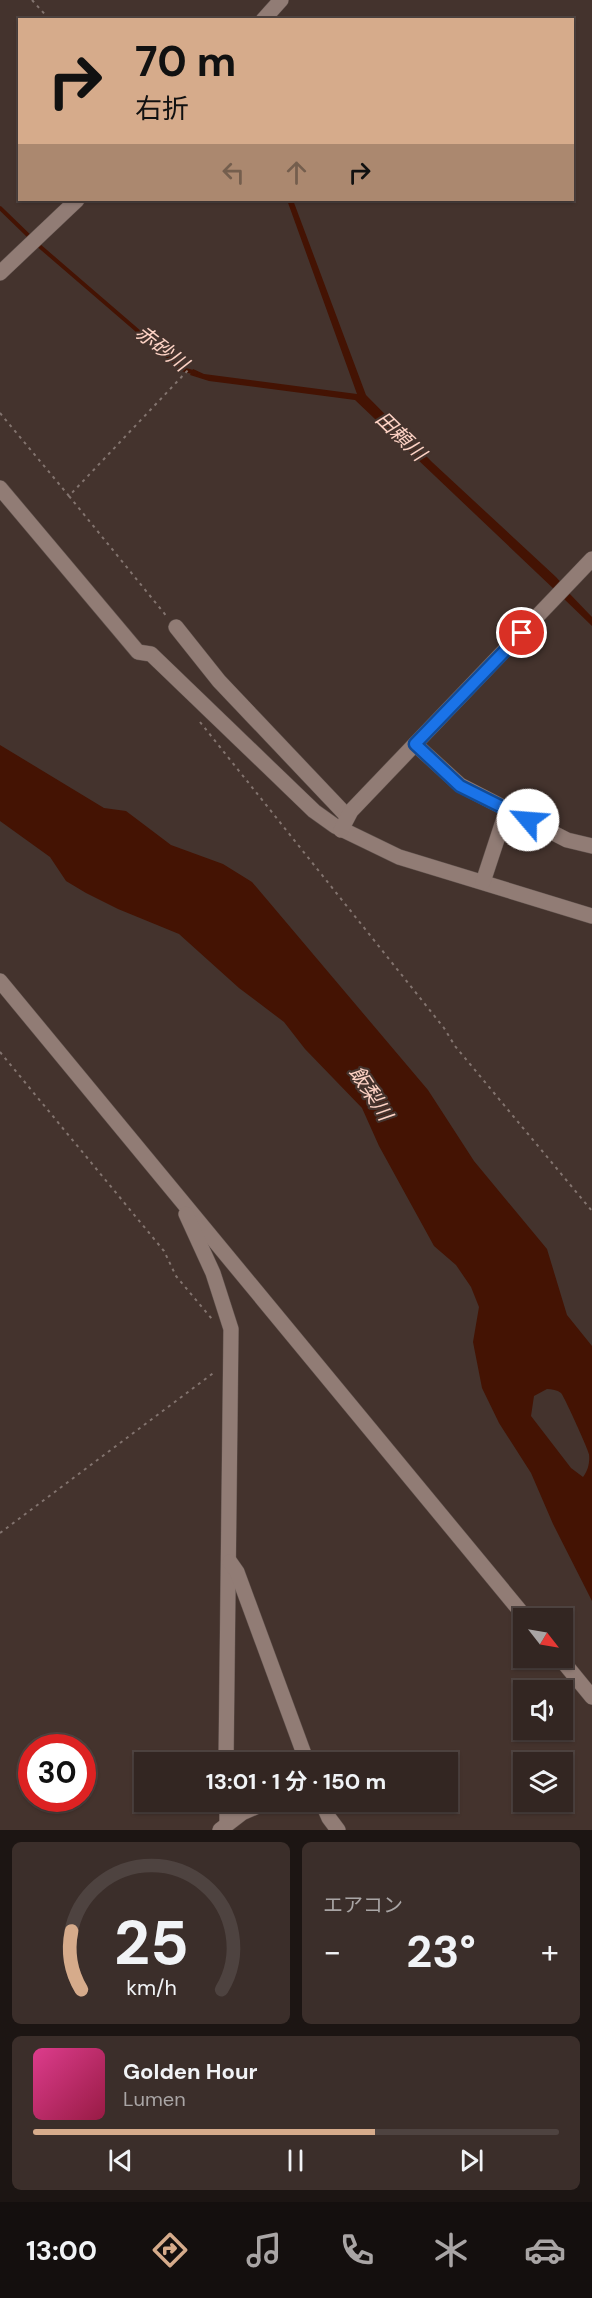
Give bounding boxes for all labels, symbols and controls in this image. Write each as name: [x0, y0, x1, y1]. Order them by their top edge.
text: 70 m: [135, 34, 236, 89]
icon: right: [36, 42, 114, 120]
text: 右折: [135, 91, 189, 126]
icon: left: [217, 156, 250, 189]
icon: ahead: [280, 156, 313, 189]
icon: right: [343, 156, 376, 189]
water label: 赤砂川: [130, 319, 195, 378]
water label: 田頼川: [370, 406, 433, 468]
pin: [496, 607, 547, 658]
icon: arrive: [505, 616, 538, 649]
position arrow: [496, 788, 560, 852]
water label: 飯梨川: [344, 1061, 399, 1127]
north arrow: [513, 1608, 573, 1668]
map controls: [513, 1608, 573, 1812]
button: sound: [513, 1680, 573, 1740]
speed limit sign: 30: [18, 1734, 96, 1812]
button: layers: [513, 1752, 573, 1812]
text: 13:01 · 1 分 · 150 m: [206, 1767, 386, 1796]
text: エアコン: [323, 1892, 403, 1918]
text: 25: [114, 1902, 188, 1983]
text: 23°: [406, 1922, 476, 1981]
text: −: [323, 1930, 341, 1973]
text: +: [541, 1930, 559, 1973]
text: km/h: [126, 1974, 176, 2002]
text: Golden Hour: [123, 2057, 258, 2086]
text: Lumen: [123, 2086, 186, 2112]
icon: previous: [104, 2144, 137, 2177]
icon: pause: [279, 2144, 312, 2177]
icon: next: [455, 2144, 488, 2177]
icon: directions: [149, 2229, 191, 2271]
icon: music: [243, 2229, 285, 2271]
icon: phone: [336, 2229, 378, 2271]
icon: climate: [430, 2229, 472, 2271]
icon: car: [524, 2229, 566, 2271]
text: 13:00: [26, 2233, 97, 2268]

